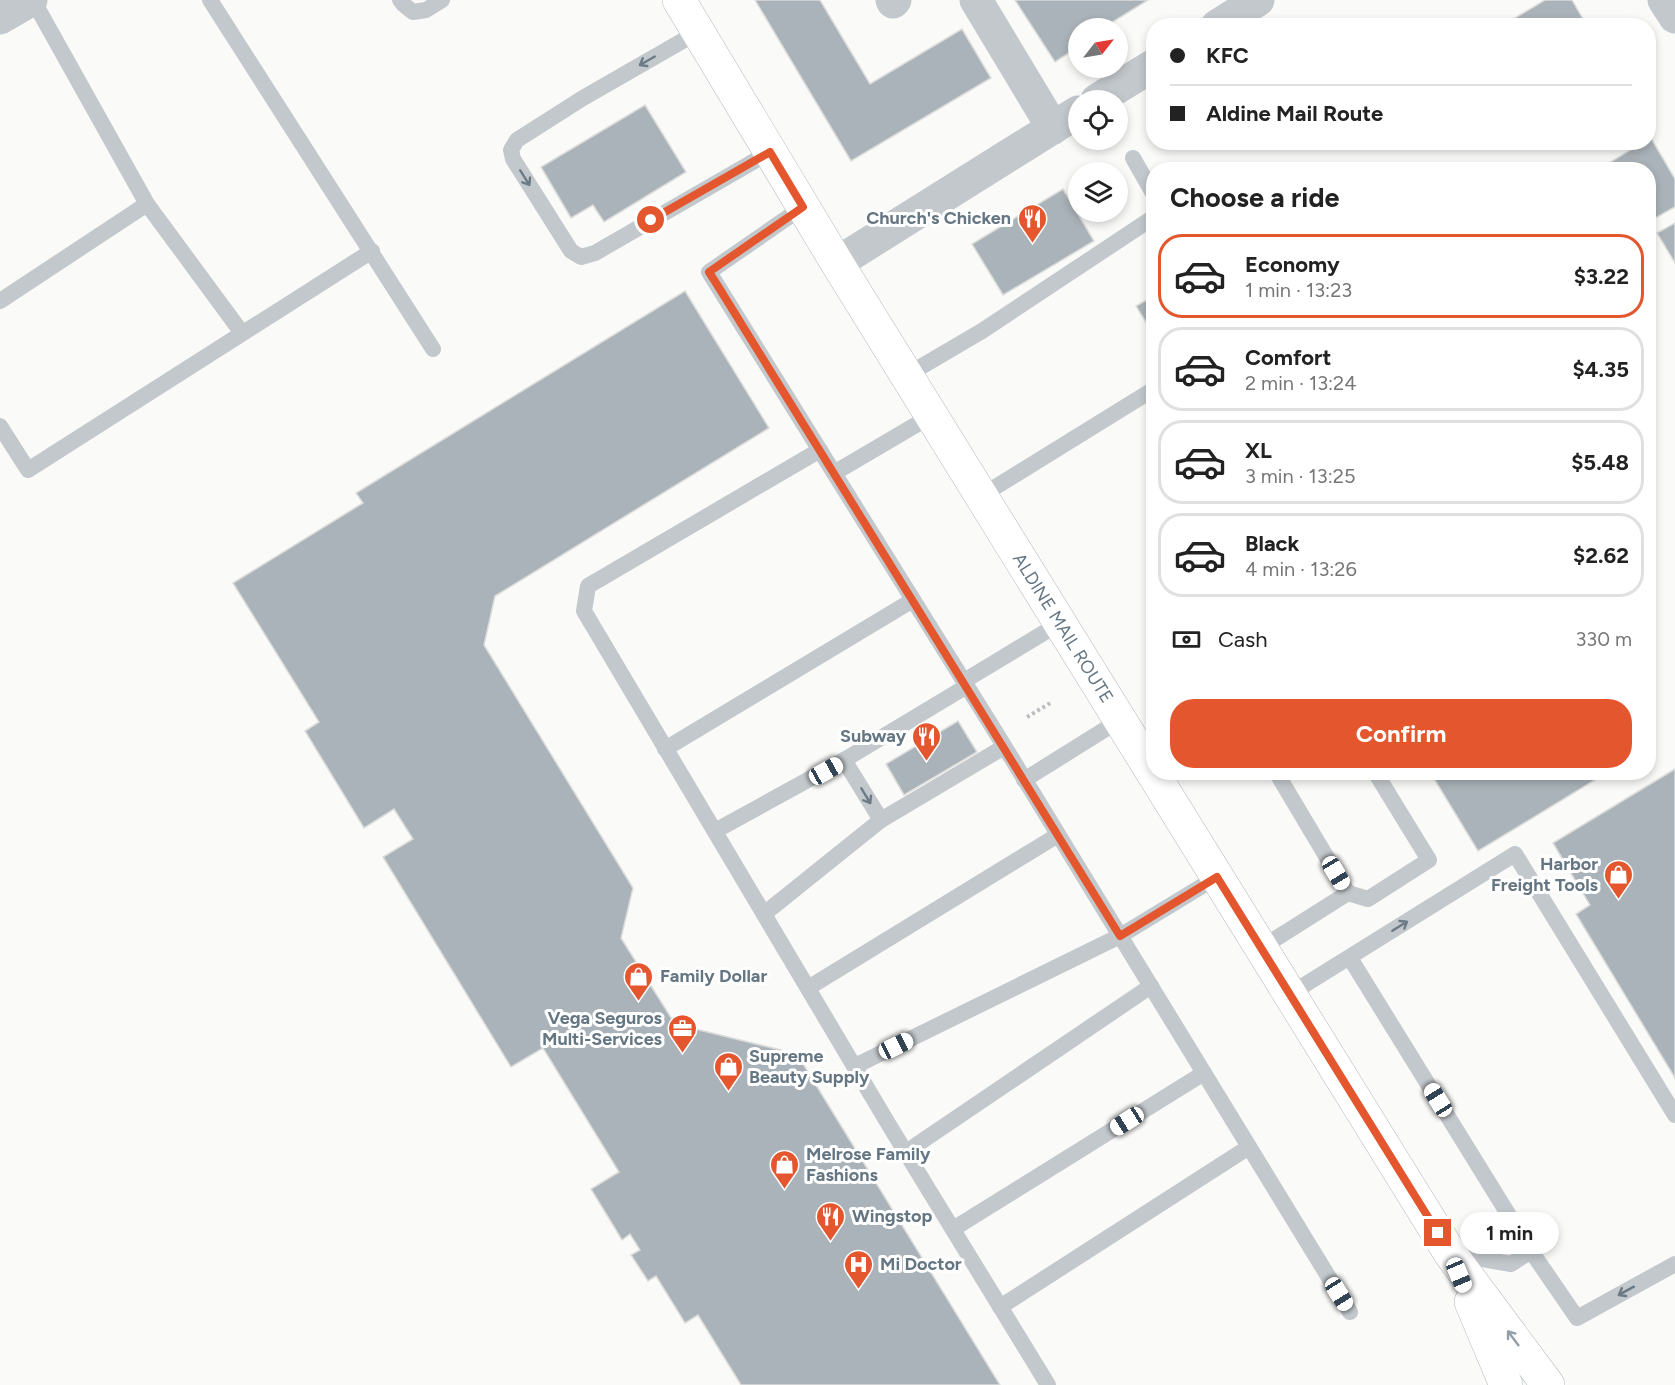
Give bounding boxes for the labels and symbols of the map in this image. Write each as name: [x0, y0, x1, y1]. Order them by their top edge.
north arrow: [1068, 18, 1128, 78]
one-way arrow: [639, 55, 656, 67]
one-way arrow: [518, 169, 531, 186]
restaurant icon: Church's Chicken: [1016, 202, 1048, 244]
route start: [637, 206, 664, 233]
place label: Church's Chicken: [866, 207, 1011, 229]
street label: ALDINE MAIL ROUTE: [1008, 549, 1118, 707]
restaurant icon: Subway: [911, 720, 943, 762]
place label: Subway: [840, 725, 907, 747]
car: [806, 754, 846, 788]
one-way arrow: [860, 787, 872, 804]
car: [1319, 853, 1353, 893]
place label: Harbor Freight Tools: [1491, 853, 1599, 896]
shop icon: Harbor Freight Tools: [1603, 858, 1635, 900]
one-way arrow: [1391, 920, 1408, 933]
shop icon: Family Dollar: [623, 960, 655, 1002]
place label: Family Dollar: [660, 965, 767, 987]
place label: Vega Seguros Multi-Services: [542, 1007, 663, 1050]
office icon: Vega Seguros Multi-Services: [667, 1012, 699, 1054]
car: [876, 1030, 916, 1062]
place label: Supreme Beauty Supply: [749, 1045, 870, 1088]
shop icon: Supreme Beauty Supply: [712, 1050, 744, 1092]
car: [1421, 1080, 1455, 1120]
car: [1107, 1104, 1147, 1138]
place label: Melrose Family Fashions: [806, 1143, 931, 1186]
shop icon: Melrose Family Fashions: [769, 1148, 801, 1190]
restaurant icon: Wingstop: [815, 1200, 847, 1242]
place label: Wingstop: [852, 1205, 932, 1227]
callout: 1 min: [1459, 1212, 1558, 1254]
route end: [1424, 1219, 1451, 1246]
hospital icon: Mi Doctor: [843, 1248, 875, 1290]
place label: Mi Doctor: [880, 1253, 962, 1275]
car: [1444, 1255, 1474, 1295]
car: [1322, 1274, 1356, 1314]
one-way arrow: [1618, 1285, 1635, 1297]
one-way arrow: [1507, 1330, 1520, 1346]

